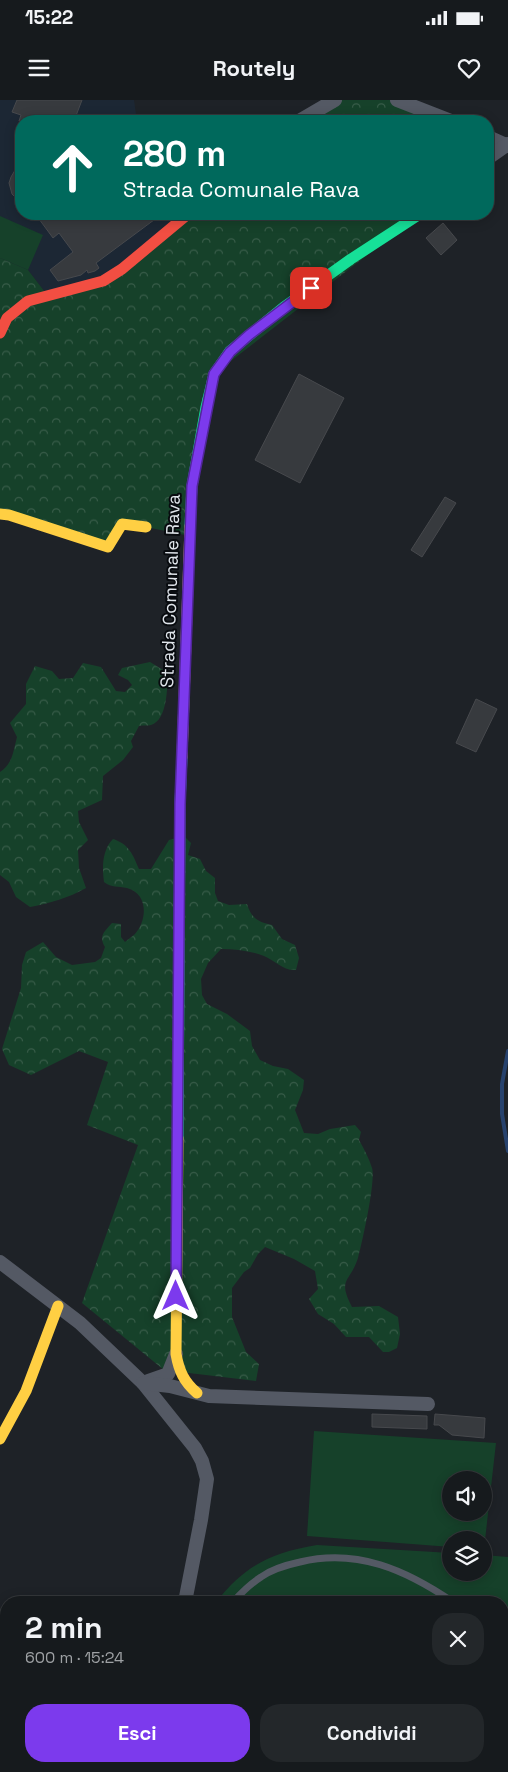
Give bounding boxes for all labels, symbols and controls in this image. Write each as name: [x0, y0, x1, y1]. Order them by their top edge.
text: 15:22: [25, 5, 73, 30]
icon: menu: [25, 54, 53, 82]
text: Routely: [213, 54, 295, 82]
icon: heart: [455, 54, 483, 82]
text: 280 m: [123, 132, 226, 176]
icon: ahead: [40, 135, 105, 200]
text: Strada Comunale Rava: [123, 175, 360, 203]
pin: [290, 267, 332, 309]
icon: arrive: [297, 274, 325, 302]
street label: Strada Comunale Rava: [155, 494, 185, 688]
position arrow: [149, 1269, 201, 1321]
map controls: [442, 1471, 492, 1581]
button: sound: [442, 1471, 492, 1521]
button: layers: [442, 1531, 492, 1581]
text: 2 min: [25, 1608, 103, 1647]
button: close: [432, 1613, 484, 1665]
text: 600 m · 15:24: [25, 1647, 124, 1668]
button: Esci: [25, 1704, 250, 1762]
button: Condividi: [260, 1704, 484, 1762]

